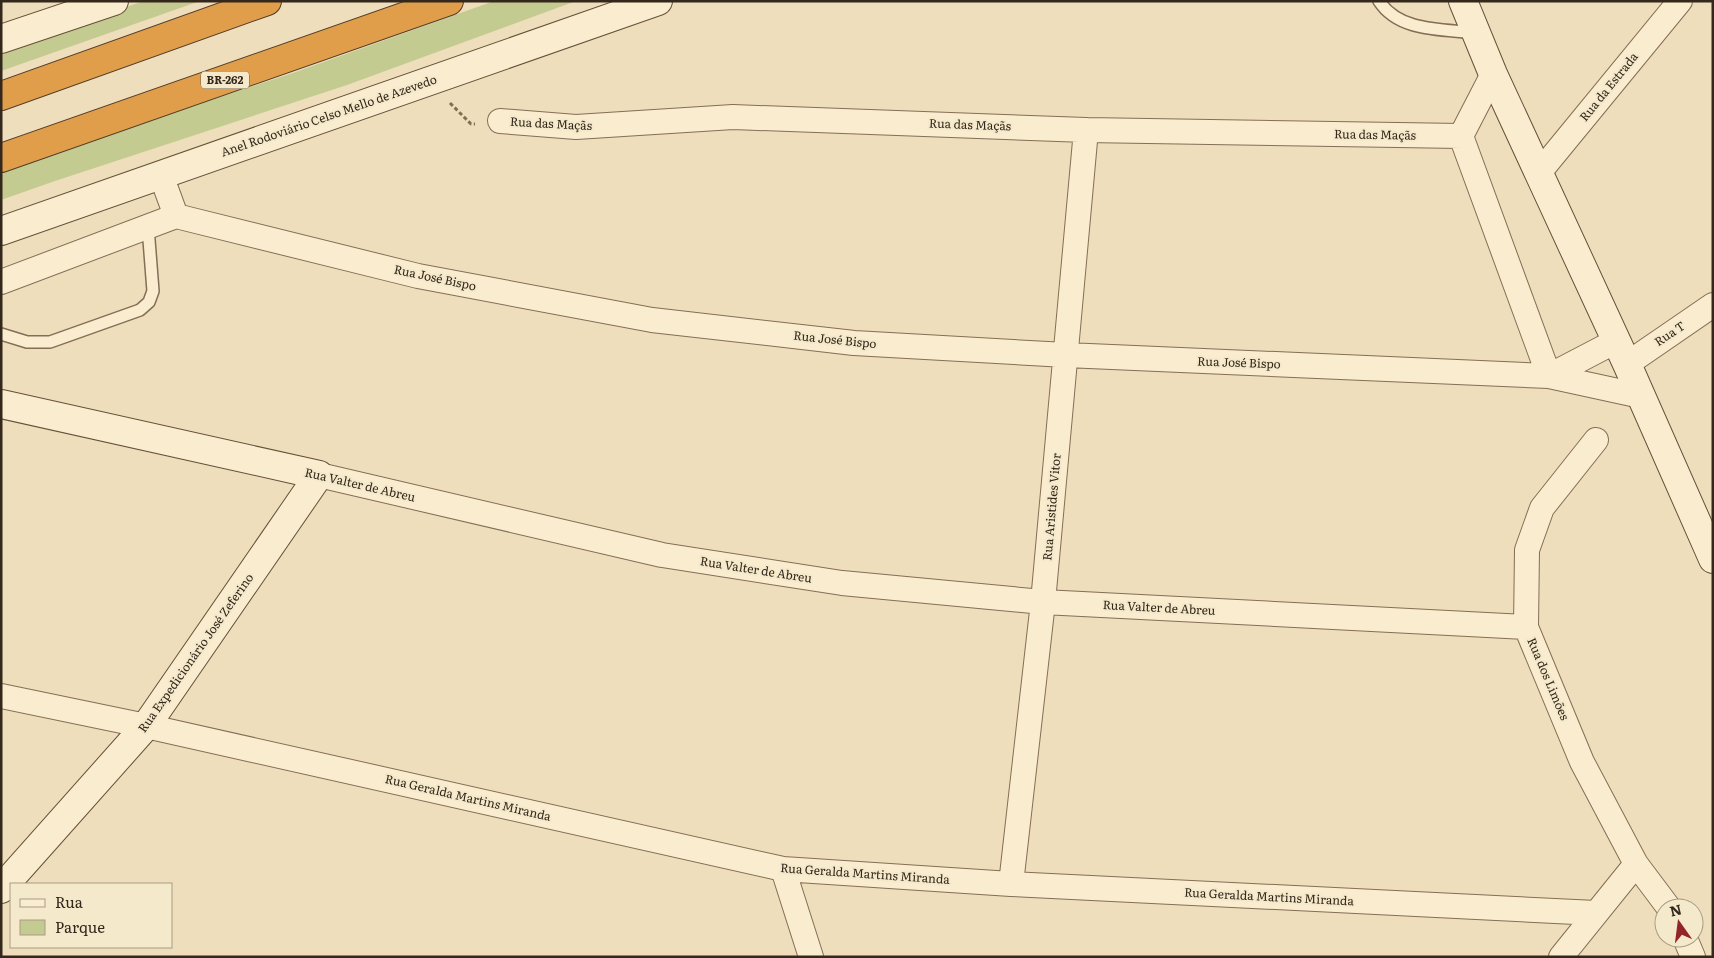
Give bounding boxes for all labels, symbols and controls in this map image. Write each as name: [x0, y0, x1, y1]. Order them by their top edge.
street label: Rua da Estrada: [1575, 48, 1642, 125]
street label: Anel Rodoviário Celso Mello de Azevedo: [218, 70, 439, 161]
road number: BR-262: [201, 72, 249, 88]
street label: Rua das Maçãs: [510, 112, 593, 134]
street label: Rua das Maçãs: [929, 114, 1012, 134]
street label: Rua das Maçãs: [1334, 124, 1417, 144]
street label: Rua José Bispo: [392, 260, 478, 295]
street label: Rua T: [1651, 316, 1688, 350]
street label: Rua José Bispo: [793, 326, 878, 352]
street label: Rua José Bispo: [1197, 352, 1281, 372]
street label: Rua Aristides Vitor: [1037, 452, 1065, 561]
street label: Rua Valter de Abreu: [303, 463, 418, 506]
street label: Rua Valter de Abreu: [699, 551, 814, 587]
street label: Rua Expedicionário José Zeferino: [133, 569, 257, 736]
street label: Rua Valter de Abreu: [1102, 595, 1216, 619]
street label: Rua dos Limões: [1523, 634, 1575, 723]
street label: Rua Geralda Martins Miranda: [383, 769, 554, 825]
street label: Rua Geralda Martins Miranda: [780, 858, 951, 888]
legend: [10, 883, 172, 948]
street label: Rua Geralda Martins Miranda: [1184, 883, 1355, 909]
text: Rua: [55, 890, 84, 913]
north arrow: [1654, 898, 1704, 948]
text: N: [1667, 898, 1684, 921]
text: Parque: [55, 915, 105, 938]

